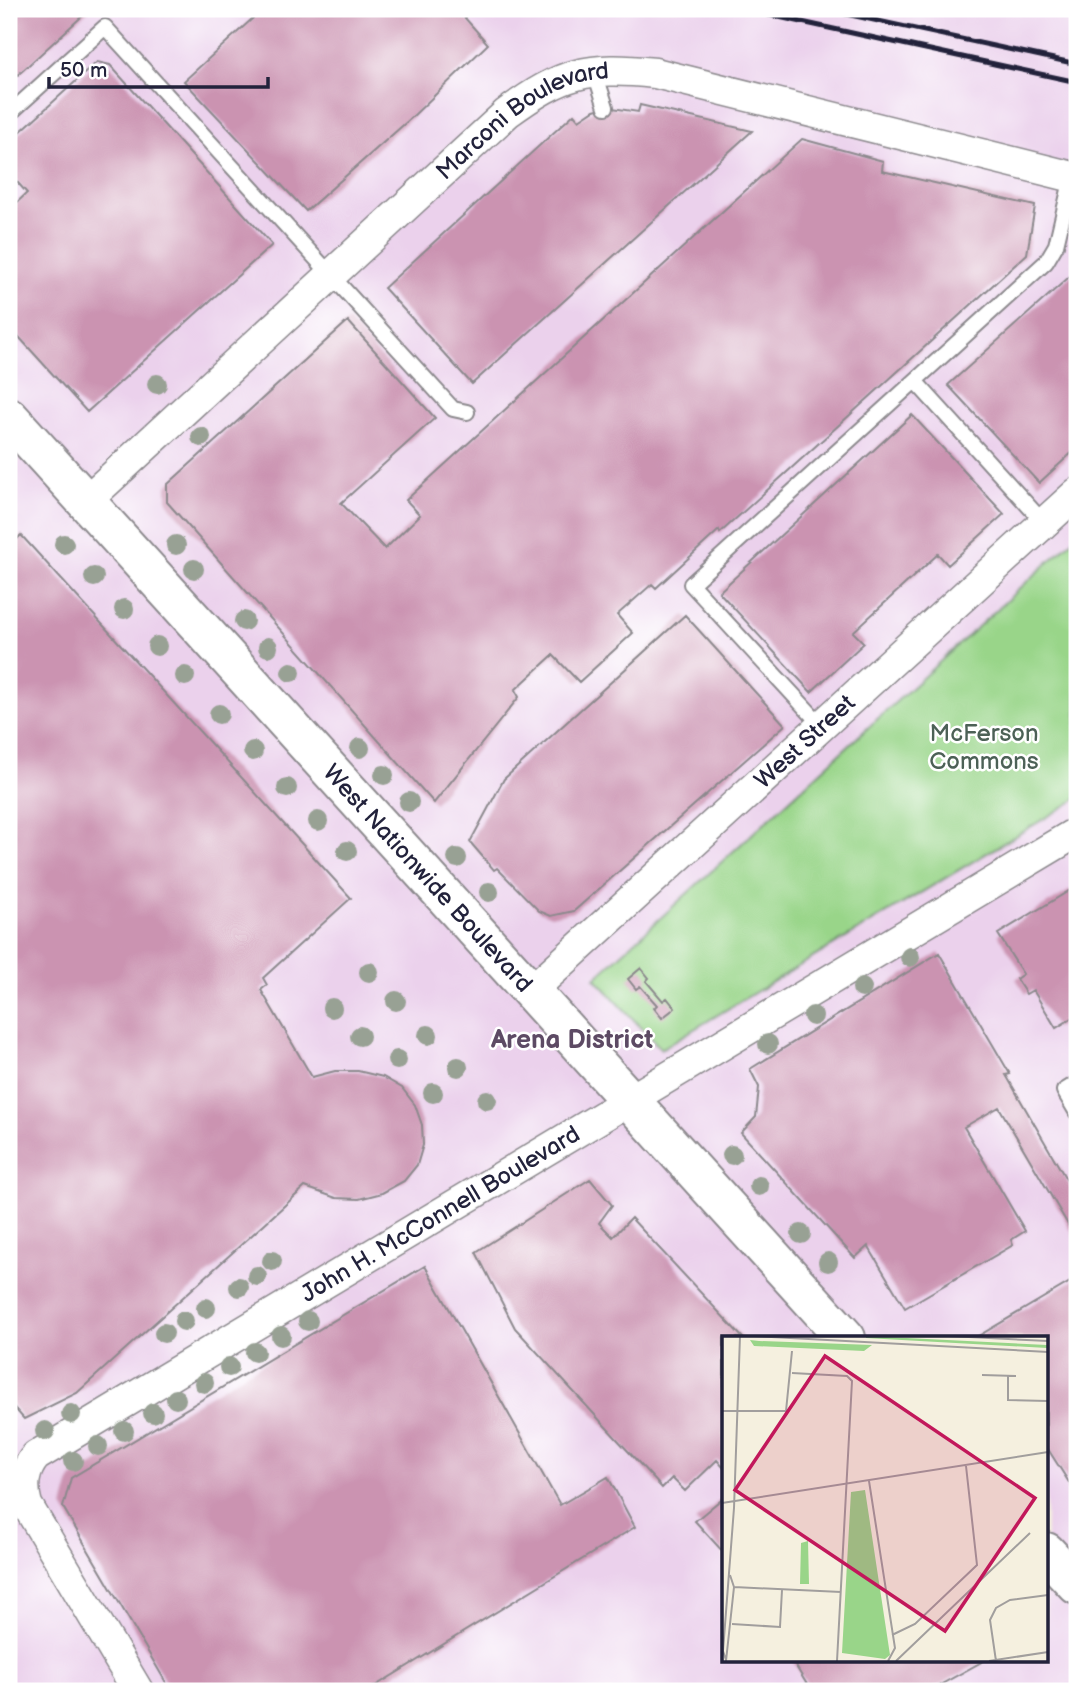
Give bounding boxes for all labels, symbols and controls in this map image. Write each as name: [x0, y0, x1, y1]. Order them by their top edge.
scale bar: [49, 46, 268, 90]
street label: Marconi Boulevard: [430, 56, 610, 186]
text: 50 m: [60, 58, 107, 83]
street label: West Street: [749, 688, 862, 795]
park label: McFerson Commons: [929, 719, 1039, 776]
street label: West Nationwide Boulevard: [317, 758, 538, 998]
district label: Arena District: [490, 1025, 653, 1056]
street label: John H. McConnell Boulevard: [296, 1119, 585, 1309]
inset map: [722, 1336, 1048, 1662]

